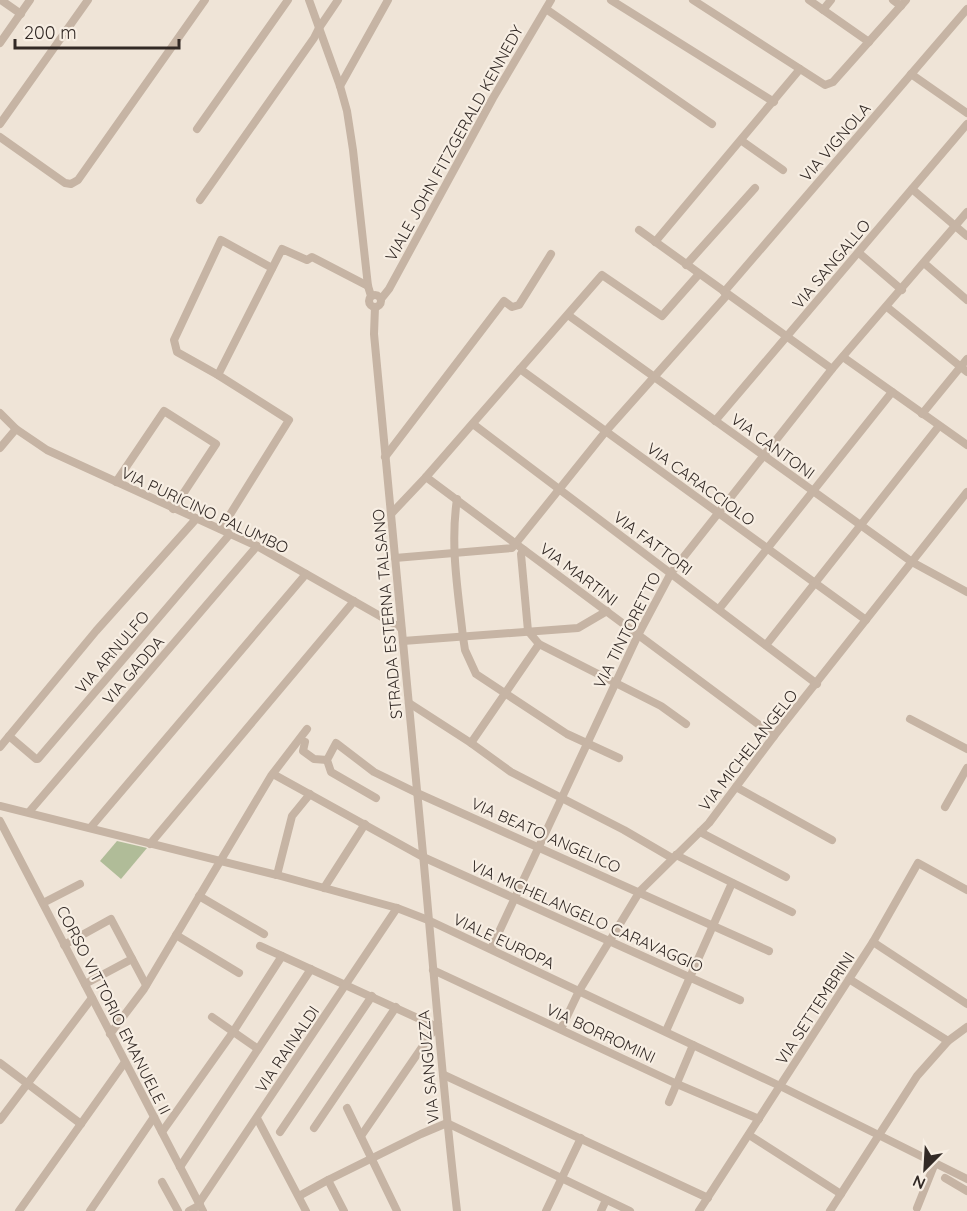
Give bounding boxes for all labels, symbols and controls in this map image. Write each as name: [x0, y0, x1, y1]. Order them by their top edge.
scale bar: [15, 12, 178, 50]
text: 200 m: [24, 21, 77, 44]
street label: VIALE JOHN FITZGERALD KENNEDY: [381, 21, 527, 265]
street label: VIA VIGNOLA: [795, 98, 875, 186]
street label: VIA SANGALLO: [788, 215, 874, 313]
street label: VIA CANTONI: [727, 409, 819, 483]
street label: VIA CARACCIOLO: [643, 438, 759, 530]
street label: VIA PURICINO PALUMBO: [118, 462, 292, 558]
street label: VIA FATTORI: [609, 507, 697, 579]
street label: STRADA ESTERNA TALSANO: [368, 508, 406, 720]
street label: VIA MARTINI: [536, 538, 622, 610]
street label: VIA TINTORETTO: [589, 569, 665, 691]
street label: VIA ARNULFO: [71, 607, 153, 697]
street label: VIA GADDA: [98, 632, 168, 708]
street label: VIA MICHELANGELO: [694, 685, 802, 815]
street label: VIA BEATO ANGELICO: [468, 793, 624, 877]
street label: VIA MICHELANGELO CARAVAGGIO: [468, 855, 706, 977]
street label: CORSO VITTORIO EMANUELE II: [53, 902, 175, 1118]
street label: VIALE EUROPA: [450, 909, 558, 973]
street label: VIA SETTEMBRINI: [771, 948, 859, 1068]
street label: VIA BORROMINI: [543, 999, 659, 1067]
street label: VIA RAINALDI: [251, 1002, 323, 1096]
street label: VIA SANGUZZA: [413, 1009, 443, 1125]
north arrow: [895, 1139, 955, 1199]
text: N: [909, 1171, 928, 1194]

